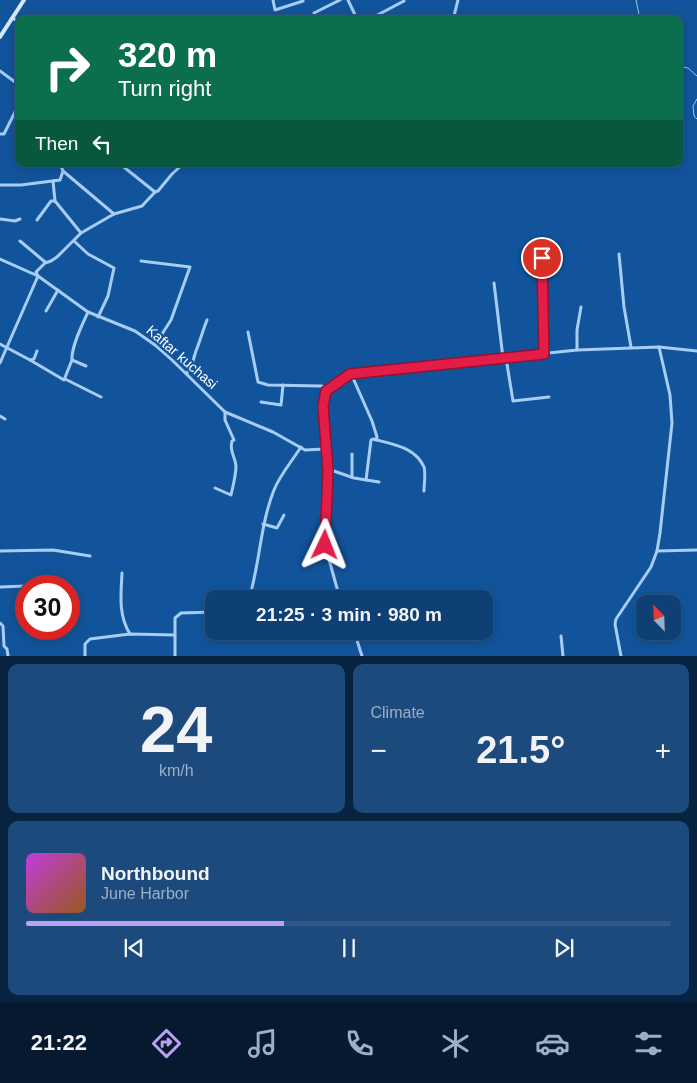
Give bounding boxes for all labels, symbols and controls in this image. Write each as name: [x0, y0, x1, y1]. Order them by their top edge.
icon: right: [35, 35, 100, 100]
text: 320 m: [118, 35, 217, 74]
text: Turn right: [118, 76, 211, 101]
icon: left: [88, 130, 116, 158]
text: Then: [35, 133, 78, 154]
pin: [521, 237, 563, 279]
icon: arrive: [528, 244, 556, 272]
street label: Kaftar kuchasi: [143, 322, 221, 392]
position arrow: [298, 518, 350, 570]
speed limit sign: 30: [15, 575, 80, 640]
north arrow: [636, 595, 681, 640]
map controls: [636, 595, 681, 640]
text: 21:25 · 3 min · 980 m: [256, 604, 442, 625]
text: 24: [140, 693, 212, 766]
text: Climate: [371, 704, 425, 721]
text: 21.5°: [476, 729, 565, 771]
text: −: [371, 735, 387, 766]
text: +: [655, 735, 671, 766]
text: km/h: [159, 762, 194, 779]
text: Northbound: [101, 863, 210, 884]
text: June Harbor: [101, 885, 189, 902]
icon: previous: [120, 934, 148, 962]
icon: pause: [335, 934, 363, 962]
icon: next: [550, 934, 578, 962]
icon: directions: [149, 1026, 184, 1061]
icon: music: [245, 1026, 280, 1061]
icon: phone: [342, 1026, 377, 1061]
icon: climate: [438, 1026, 473, 1061]
icon: car: [535, 1026, 570, 1061]
icon: filters: [631, 1026, 666, 1061]
text: 21:22: [31, 1030, 87, 1055]

